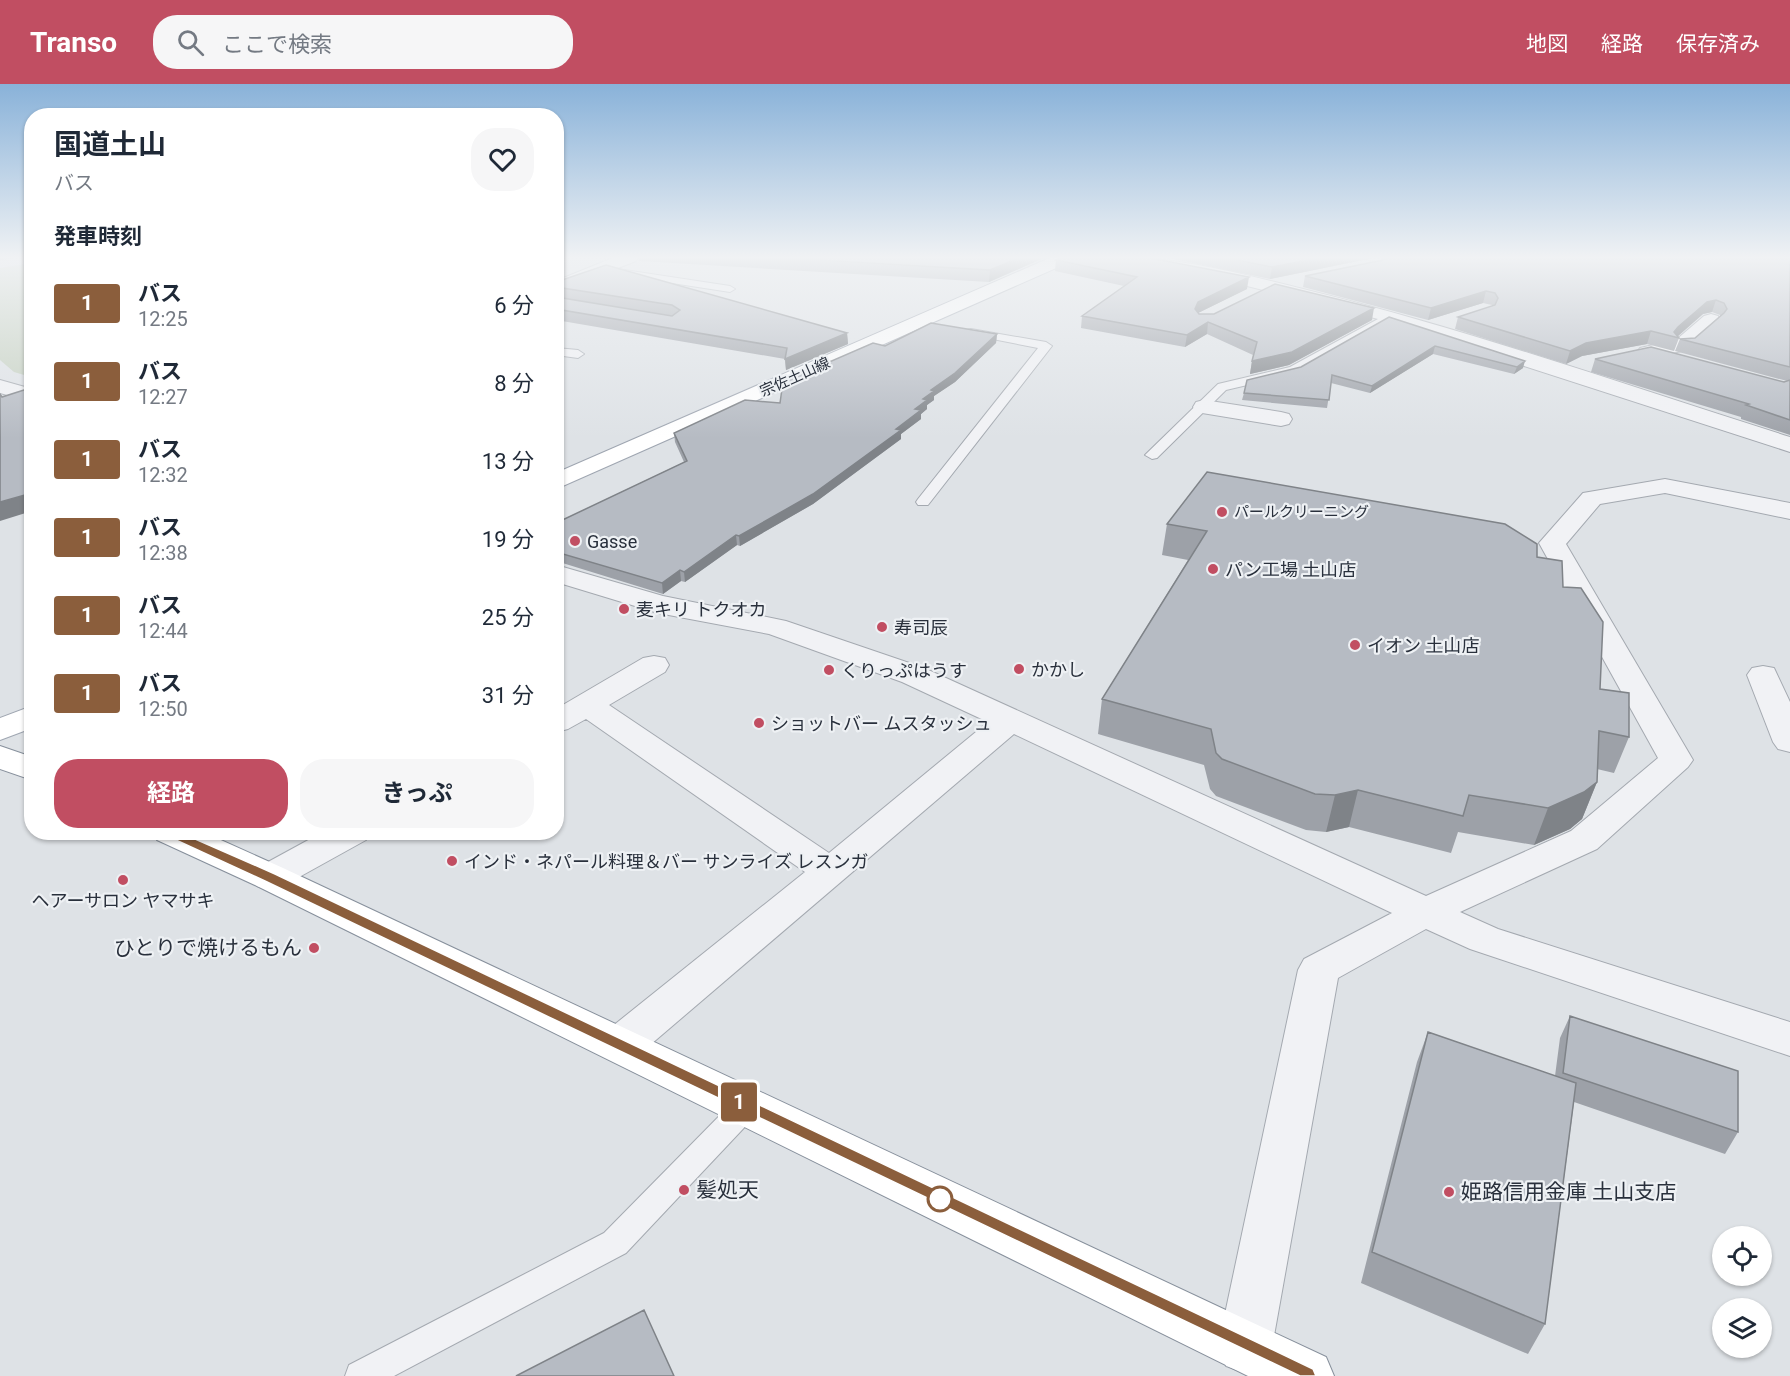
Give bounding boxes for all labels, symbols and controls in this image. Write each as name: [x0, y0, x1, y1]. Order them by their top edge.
search box: [153, 15, 573, 69]
text: Transo: [30, 26, 117, 59]
icon: search: [174, 26, 207, 59]
text: ここで検索: [222, 32, 332, 57]
text: 地図: [1526, 32, 1568, 56]
text: 経路: [1601, 32, 1643, 56]
text: 保存済み: [1676, 32, 1760, 56]
text: 国道土山: [54, 128, 166, 161]
button: heart: [471, 128, 534, 191]
text: バス: [54, 171, 94, 195]
text: 発車時刻: [54, 224, 142, 249]
text: バス: [138, 281, 182, 306]
text: 1: [81, 291, 93, 315]
text: 6 分: [494, 293, 534, 318]
text: 12:25: [138, 307, 188, 331]
street label: 宗佐土山線: [757, 354, 833, 400]
text: バス: [138, 359, 182, 384]
text: 1: [81, 369, 93, 393]
text: 8 分: [494, 371, 534, 396]
text: 12:27: [138, 385, 188, 409]
text: バス: [138, 437, 182, 462]
text: 1: [81, 447, 93, 471]
text: 13 分: [482, 449, 534, 474]
text: 12:32: [138, 463, 188, 487]
place label: パールクリーニング: [1234, 503, 1369, 521]
marker: パールクリーニング: [1215, 505, 1229, 519]
text: バス: [138, 515, 182, 540]
text: 1: [81, 525, 93, 549]
text: 19 分: [482, 527, 534, 552]
place label: Gasse: [587, 531, 637, 552]
marker: Gasse: [568, 534, 582, 548]
text: 12:38: [138, 541, 188, 565]
place label: パン工場 土山店: [1225, 559, 1356, 580]
marker: パン工場 土山店: [1206, 562, 1220, 576]
text: バス: [138, 593, 182, 618]
place label: 麦キリ トクオカ: [636, 599, 766, 620]
marker: 麦キリ トクオカ: [617, 602, 631, 616]
text: 1: [81, 603, 93, 627]
text: 25 分: [482, 605, 534, 630]
place label: 寿司辰: [894, 617, 948, 638]
text: 12:44: [138, 619, 188, 643]
marker: 寿司辰: [875, 620, 889, 634]
place label: イオン 土山店: [1367, 635, 1479, 656]
marker: イオン 土山店: [1348, 638, 1362, 652]
place label: かかし: [1031, 659, 1085, 680]
place label: くりっぷはうす: [841, 660, 967, 681]
marker: かかし: [1012, 662, 1026, 676]
marker: くりっぷはうす: [822, 663, 836, 677]
text: バス: [138, 671, 182, 696]
text: 1: [81, 681, 93, 705]
text: 31 分: [482, 683, 534, 708]
text: 12:50: [138, 697, 188, 721]
place label: ショットバー ムスタッシュ: [771, 713, 991, 734]
marker: ショットバー ムスタッシュ: [752, 716, 766, 730]
button: 経路: [54, 759, 288, 828]
button: きっぷ: [300, 759, 534, 828]
place label: インド・ネパール料理＆バー サンライズ レスンガ: [464, 851, 868, 872]
marker: インド・ネパール料理＆バー サンライズ レスンガ: [445, 854, 459, 868]
marker: ヘアーサロン ヤマサキ: [116, 873, 130, 887]
place label: ヘアーサロン ヤマサキ: [31, 890, 215, 911]
place label: ひとりで焼けるもん: [114, 936, 302, 960]
marker: ひとりで焼けるもん: [307, 941, 321, 955]
line badge: 1: [720, 1082, 758, 1122]
text: 1: [733, 1090, 745, 1114]
place label: 髪処天: [696, 1178, 759, 1202]
place label: 姫路信用金庫 土山支店: [1461, 1180, 1676, 1204]
marker: 髪処天: [677, 1183, 691, 1197]
marker: 姫路信用金庫 土山支店: [1442, 1185, 1456, 1199]
unlabelled marker: [927, 1186, 953, 1212]
map controls: [1712, 1226, 1772, 1358]
button: locate: [1712, 1226, 1772, 1286]
button: layers: [1712, 1298, 1772, 1358]

